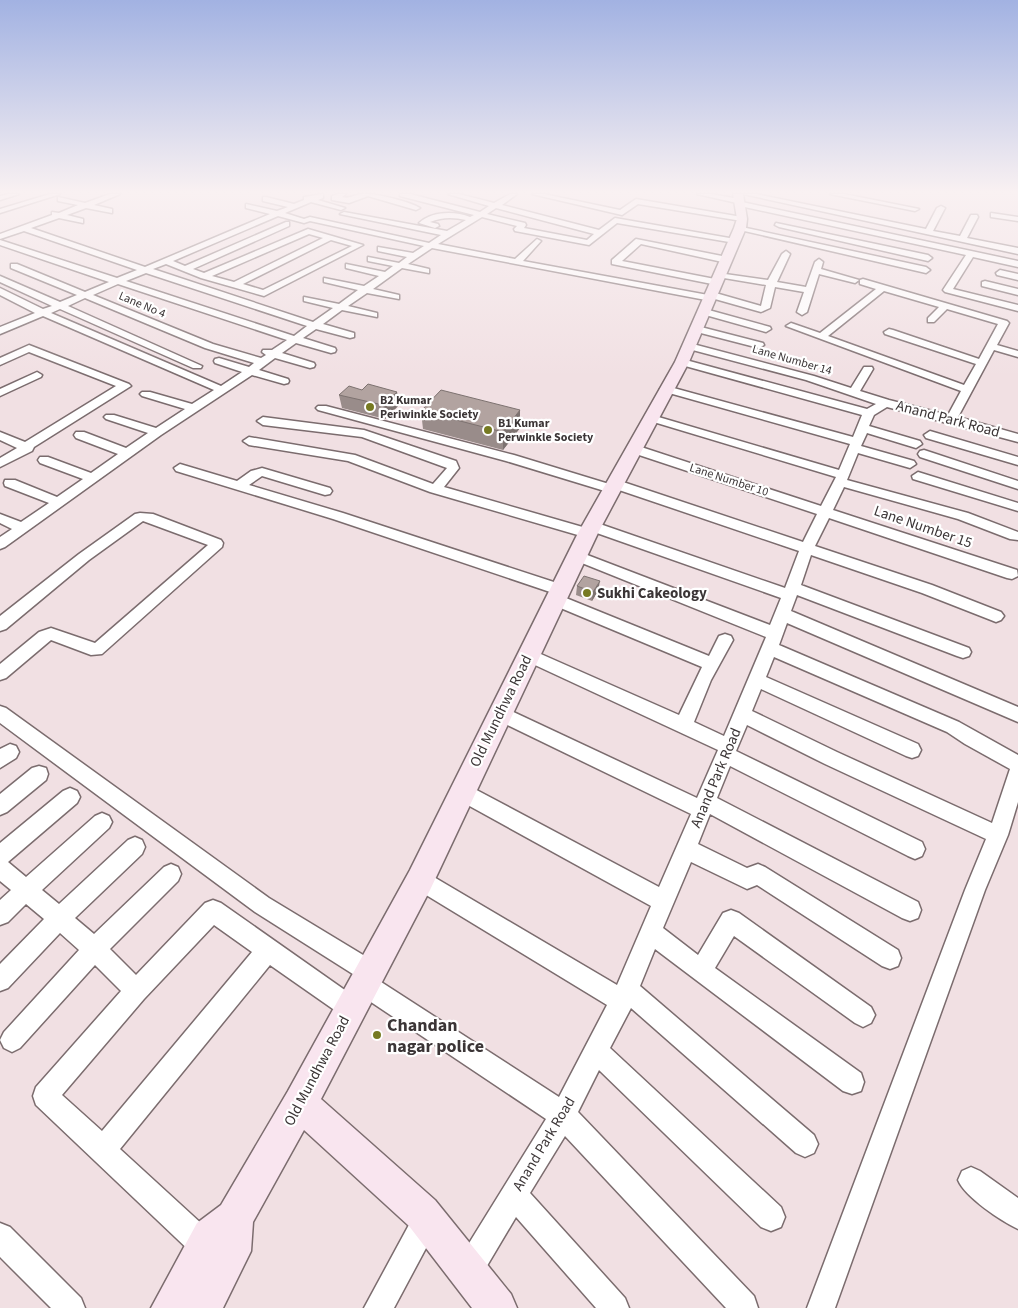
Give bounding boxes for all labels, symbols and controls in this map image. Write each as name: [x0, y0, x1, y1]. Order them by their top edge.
street label: Lane No 4: [116, 288, 168, 322]
street label: Lane Number 14: [750, 341, 834, 379]
place label: B2 Kumar Periwinkle Society: [380, 392, 479, 423]
street label: Anand Park Road: [894, 395, 1002, 443]
marker: B2 Kumar Periwinkle Society: [364, 401, 376, 413]
place label: B1 Kumar Perwinkle Society: [498, 415, 594, 446]
marker: B1 Kumar Perwinkle Society: [482, 424, 494, 436]
street label: Lane Number 10: [687, 459, 771, 501]
street label: Lane Number 15: [871, 500, 975, 554]
place label: Sukhi Cakeology: [597, 583, 707, 604]
marker: Sukhi Cakeology: [581, 587, 593, 599]
street label: Old Mundhwa Road: [465, 651, 537, 771]
street label: Anand Park Road: [685, 725, 747, 831]
street label: Old Mundhwa Road: [279, 1012, 355, 1130]
place label: Chandan nagar police: [387, 1013, 484, 1059]
marker: Chandan nagar police: [371, 1029, 383, 1041]
street label: Anand Park Road: [508, 1093, 580, 1195]

